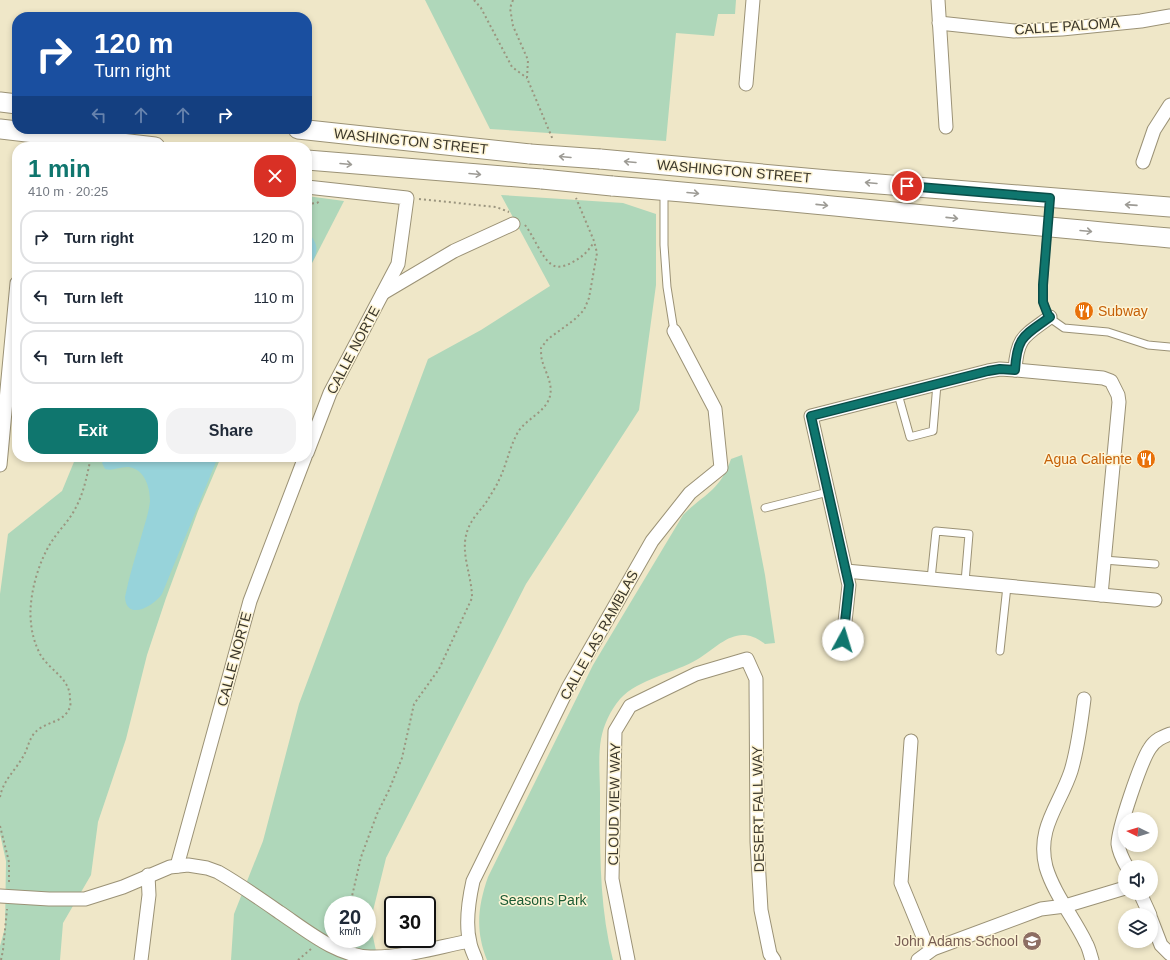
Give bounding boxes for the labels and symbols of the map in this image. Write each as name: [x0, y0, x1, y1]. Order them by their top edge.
street label: CALLE PALOMA: [1014, 14, 1121, 38]
street label: WASHINGTON STREET: [333, 125, 489, 157]
one-way arrow: [559, 153, 572, 160]
street label: WASHINGTON STREET: [656, 156, 812, 186]
one-way arrow: [624, 158, 637, 166]
one-way arrow: [339, 160, 352, 167]
pin: [890, 169, 924, 203]
one-way arrow: [468, 170, 481, 178]
one-way arrow: [865, 180, 878, 187]
one-way arrow: [686, 189, 699, 197]
one-way arrow: [1125, 201, 1138, 208]
one-way arrow: [815, 202, 828, 209]
one-way arrow: [945, 215, 958, 222]
one-way arrow: [1079, 227, 1092, 235]
restaurant icon: Subway: [1073, 300, 1095, 322]
street label: CALLE NORTE: [323, 303, 383, 397]
place label: Subway: [1098, 303, 1148, 319]
restaurant icon: Agua Caliente: [1135, 448, 1157, 470]
place label: Agua Caliente: [1044, 451, 1132, 467]
street label: CALLE LAS RAMBLAS: [557, 567, 641, 703]
street label: CALLE NORTE: [214, 610, 254, 708]
position arrow: [822, 619, 864, 661]
street label: CLOUD VIEW WAY: [605, 742, 623, 866]
street label: DESERT FALL WAY: [749, 745, 767, 872]
north arrow: [1118, 812, 1158, 852]
park label: Seasons Park: [499, 892, 588, 908]
speed limit sign: 30: [384, 896, 436, 948]
school or university icon: John Adams School: [1021, 930, 1043, 952]
place label: John Adams School: [894, 933, 1018, 949]

